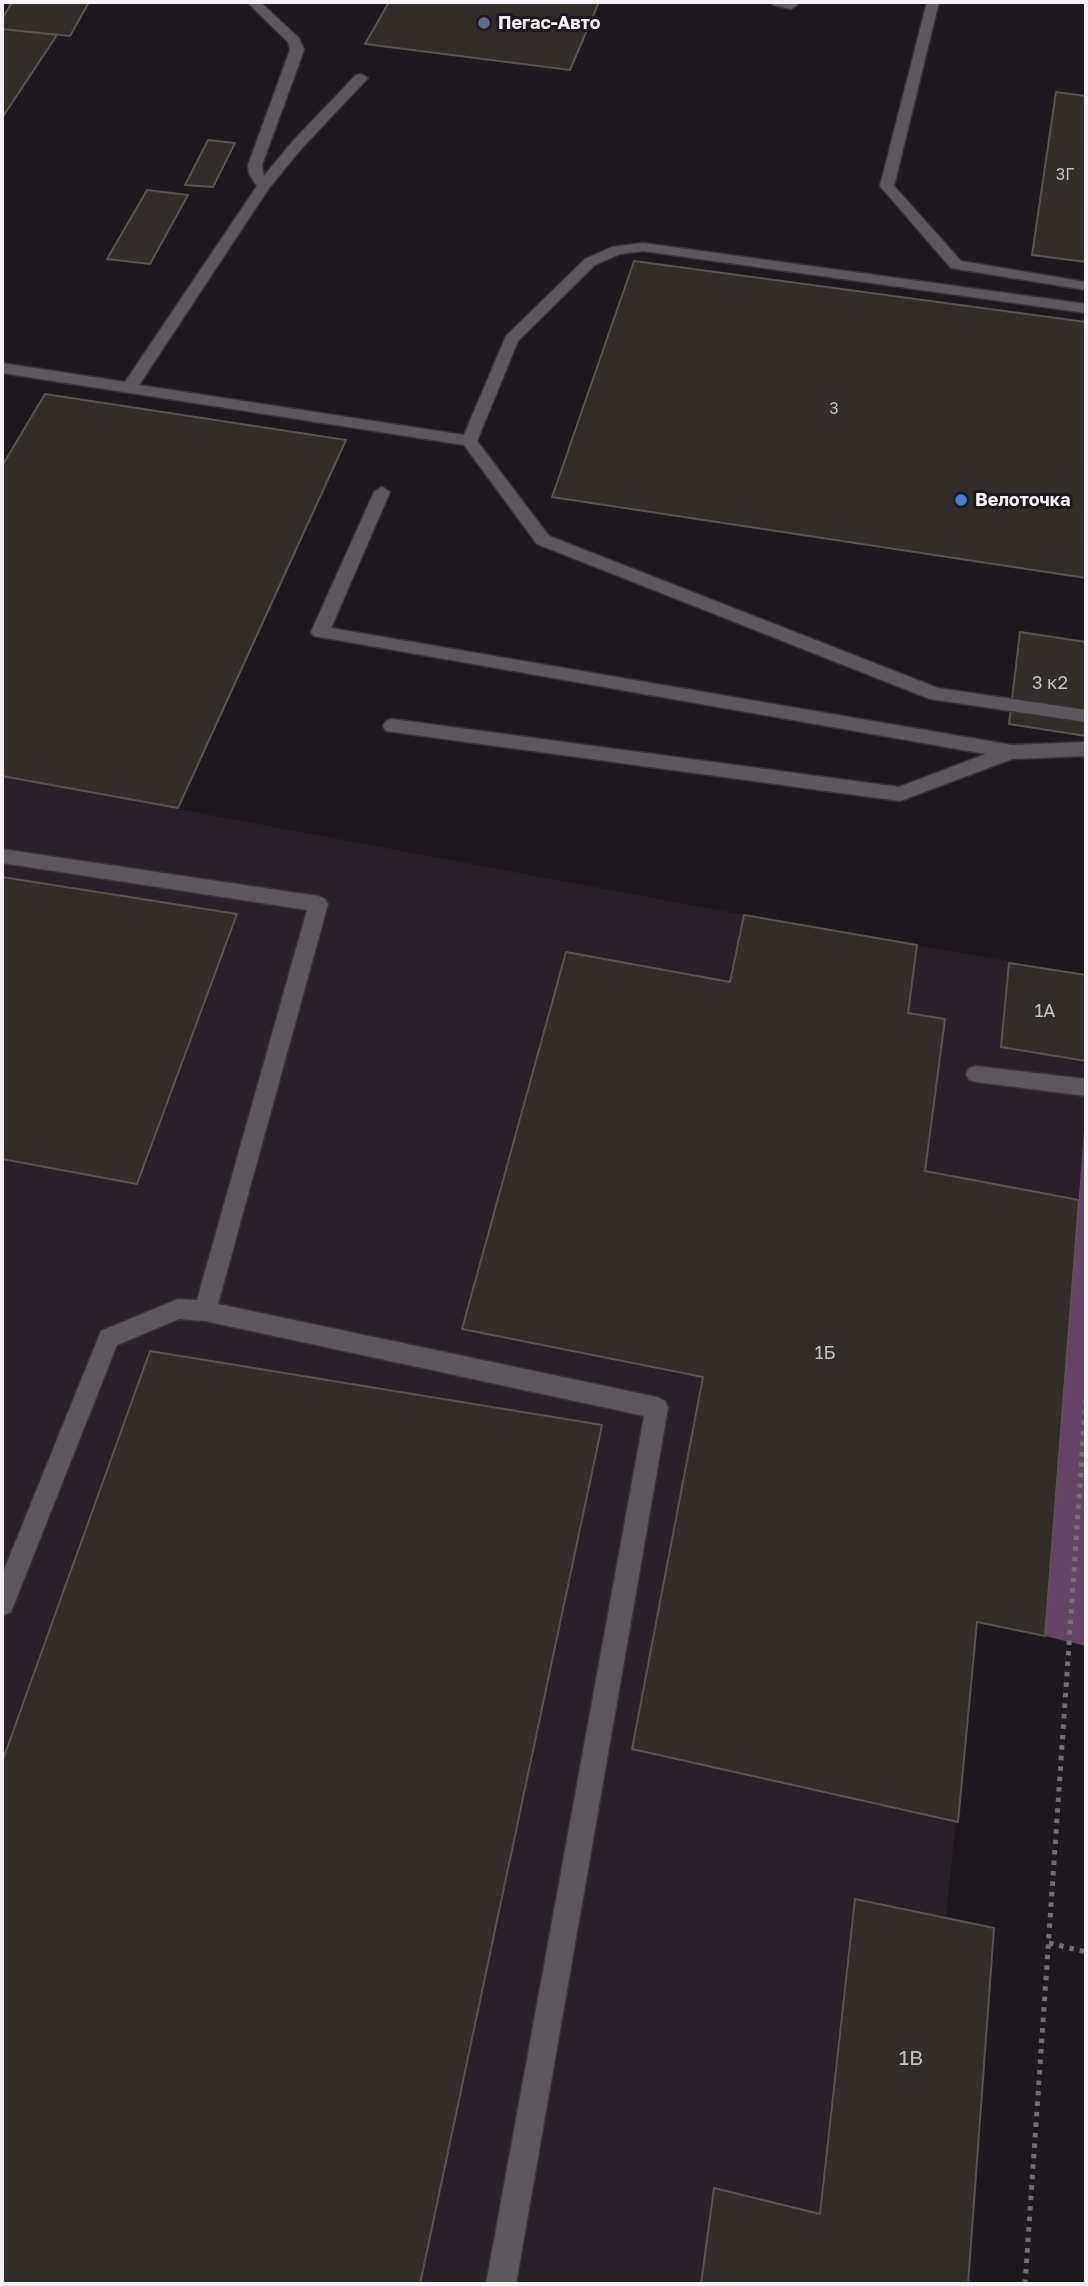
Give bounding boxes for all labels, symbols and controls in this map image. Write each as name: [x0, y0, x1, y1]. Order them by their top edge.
place label: Пегас-Авто: [498, 12, 601, 34]
marker: Пегас-Авто: [476, 15, 492, 31]
house number: 3Г: [1056, 165, 1074, 185]
house number: 3: [829, 399, 839, 419]
place label: Велоточка: [975, 489, 1071, 511]
marker: Велоточка: [953, 492, 969, 508]
house number: 3 к2: [1032, 672, 1068, 694]
house number: 1А: [1035, 1000, 1055, 1022]
house number: 1Б: [815, 1342, 835, 1364]
house number: 1В: [899, 2045, 923, 2071]

